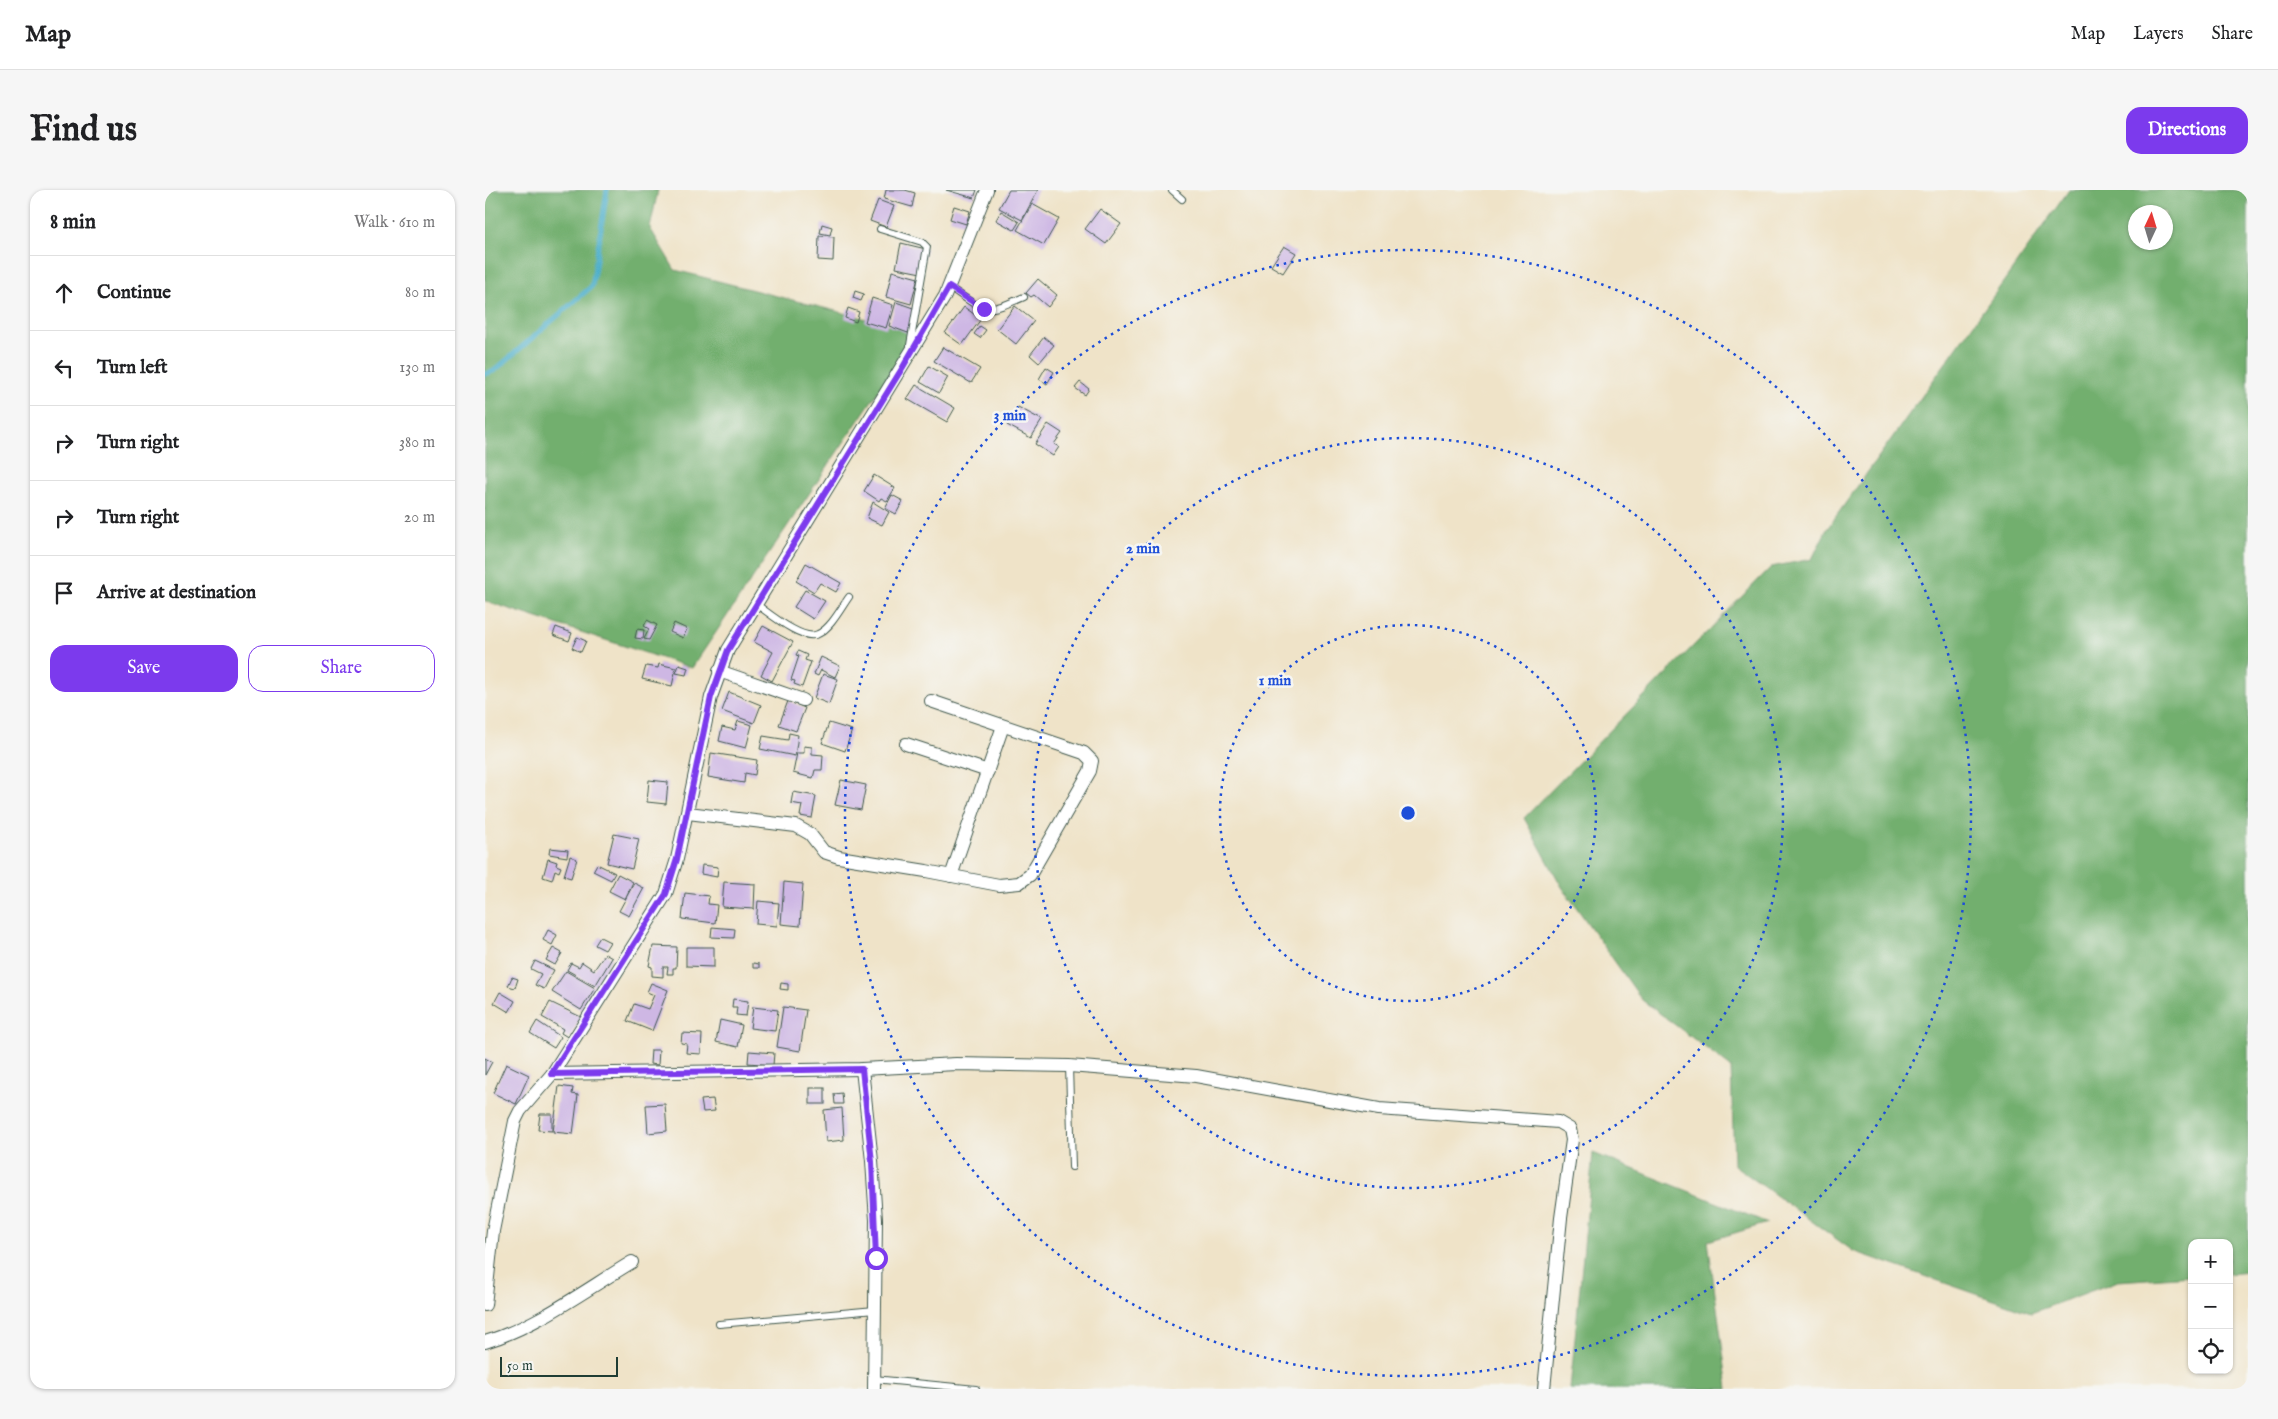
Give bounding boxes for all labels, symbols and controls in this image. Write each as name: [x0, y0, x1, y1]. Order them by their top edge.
text: Map: [25, 19, 71, 50]
text: Map: [2071, 23, 2105, 46]
text: Layers: [2133, 23, 2184, 46]
text: Share: [2212, 23, 2253, 46]
button: Directions: [2126, 107, 2248, 154]
text: Find us: [30, 108, 137, 153]
north arrow: [2128, 205, 2173, 250]
text: 8 min: [50, 209, 96, 236]
text: Walk · 610 m: [354, 213, 435, 233]
icon: ahead: [50, 279, 78, 307]
text: Continue: [97, 281, 171, 305]
text: 80 m: [405, 283, 435, 303]
route end: [973, 298, 996, 321]
icon: left: [50, 354, 78, 382]
text: Turn left: [97, 356, 168, 380]
text: 130 m: [399, 358, 435, 378]
text: 3 min: [994, 406, 1026, 425]
icon: right: [50, 429, 78, 457]
text: Turn right: [97, 431, 179, 455]
text: 380 m: [399, 433, 435, 453]
icon: right: [50, 504, 78, 532]
text: Turn right: [97, 506, 179, 530]
text: 20 m: [404, 508, 435, 528]
text: 2 min: [1126, 539, 1160, 558]
icon: arrive: [50, 579, 78, 607]
text: Arrive at destination: [97, 581, 256, 605]
button: Save: [50, 645, 238, 692]
button: Share: [248, 645, 435, 692]
text: 1 min: [1259, 671, 1291, 690]
centre of rings: [1399, 804, 1417, 822]
map controls: [2188, 1239, 2233, 1374]
button: +: [2188, 1239, 2233, 1284]
route start: [865, 1247, 888, 1270]
button: −: [2188, 1284, 2233, 1329]
button: locate: [2188, 1329, 2233, 1374]
scale bar: [500, 1354, 617, 1377]
text: 50 m: [507, 1357, 533, 1375]

